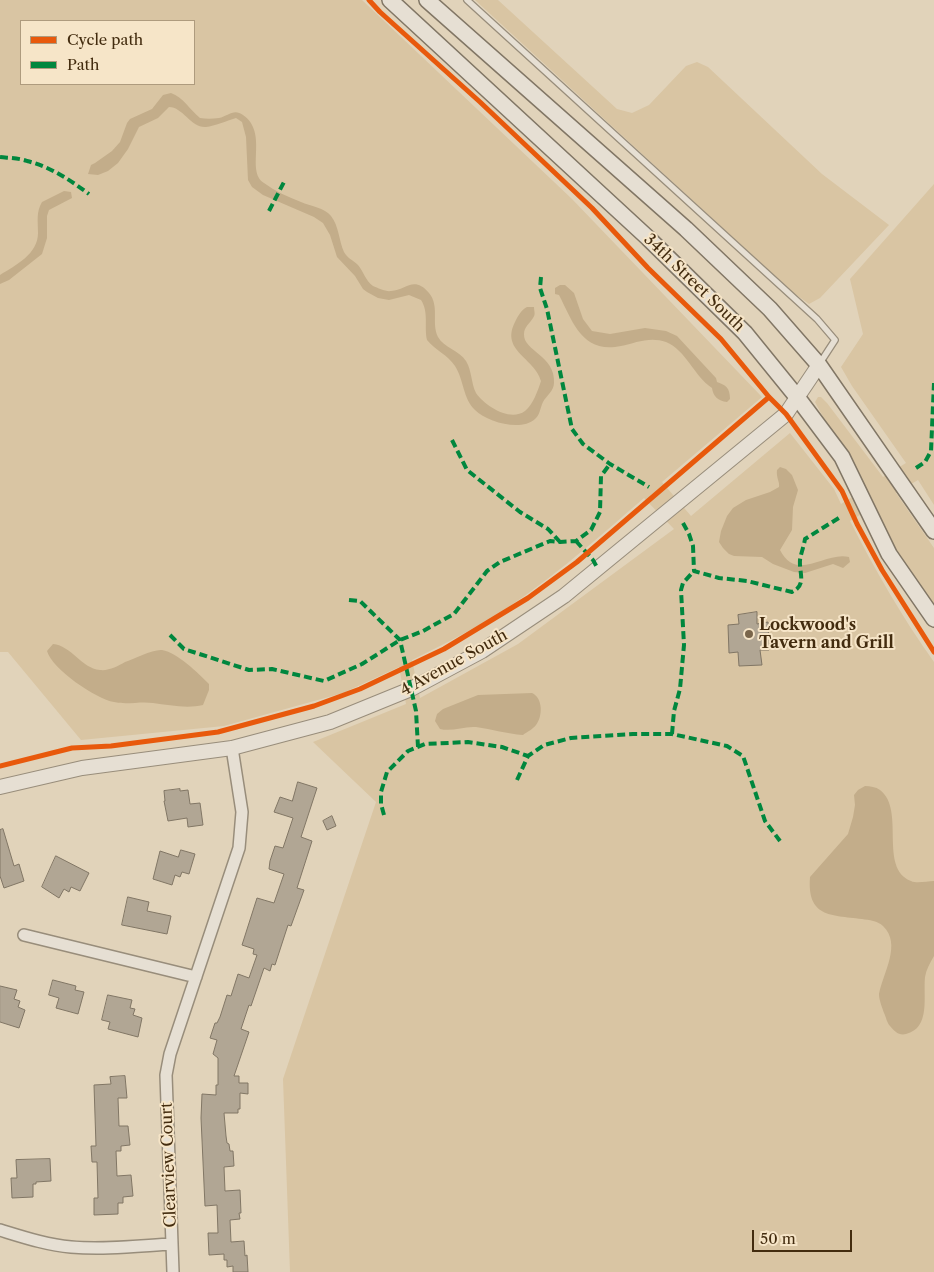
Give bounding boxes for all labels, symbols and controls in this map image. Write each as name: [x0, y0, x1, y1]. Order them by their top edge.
legend: [20, 20, 195, 85]
text: Cycle path: [67, 30, 143, 49]
text: Path: [67, 55, 99, 74]
street label: 34th Street South: [640, 230, 748, 336]
place label: Lockwood's Tavern and Grill: [759, 615, 894, 653]
street label: 4 Avenue South: [397, 626, 511, 700]
marker: Lockwood's Tavern and Grill: [743, 628, 755, 640]
street label: Clearview Court: [157, 1102, 181, 1228]
scale bar: [754, 1220, 854, 1252]
text: 50 m: [760, 1229, 796, 1248]

